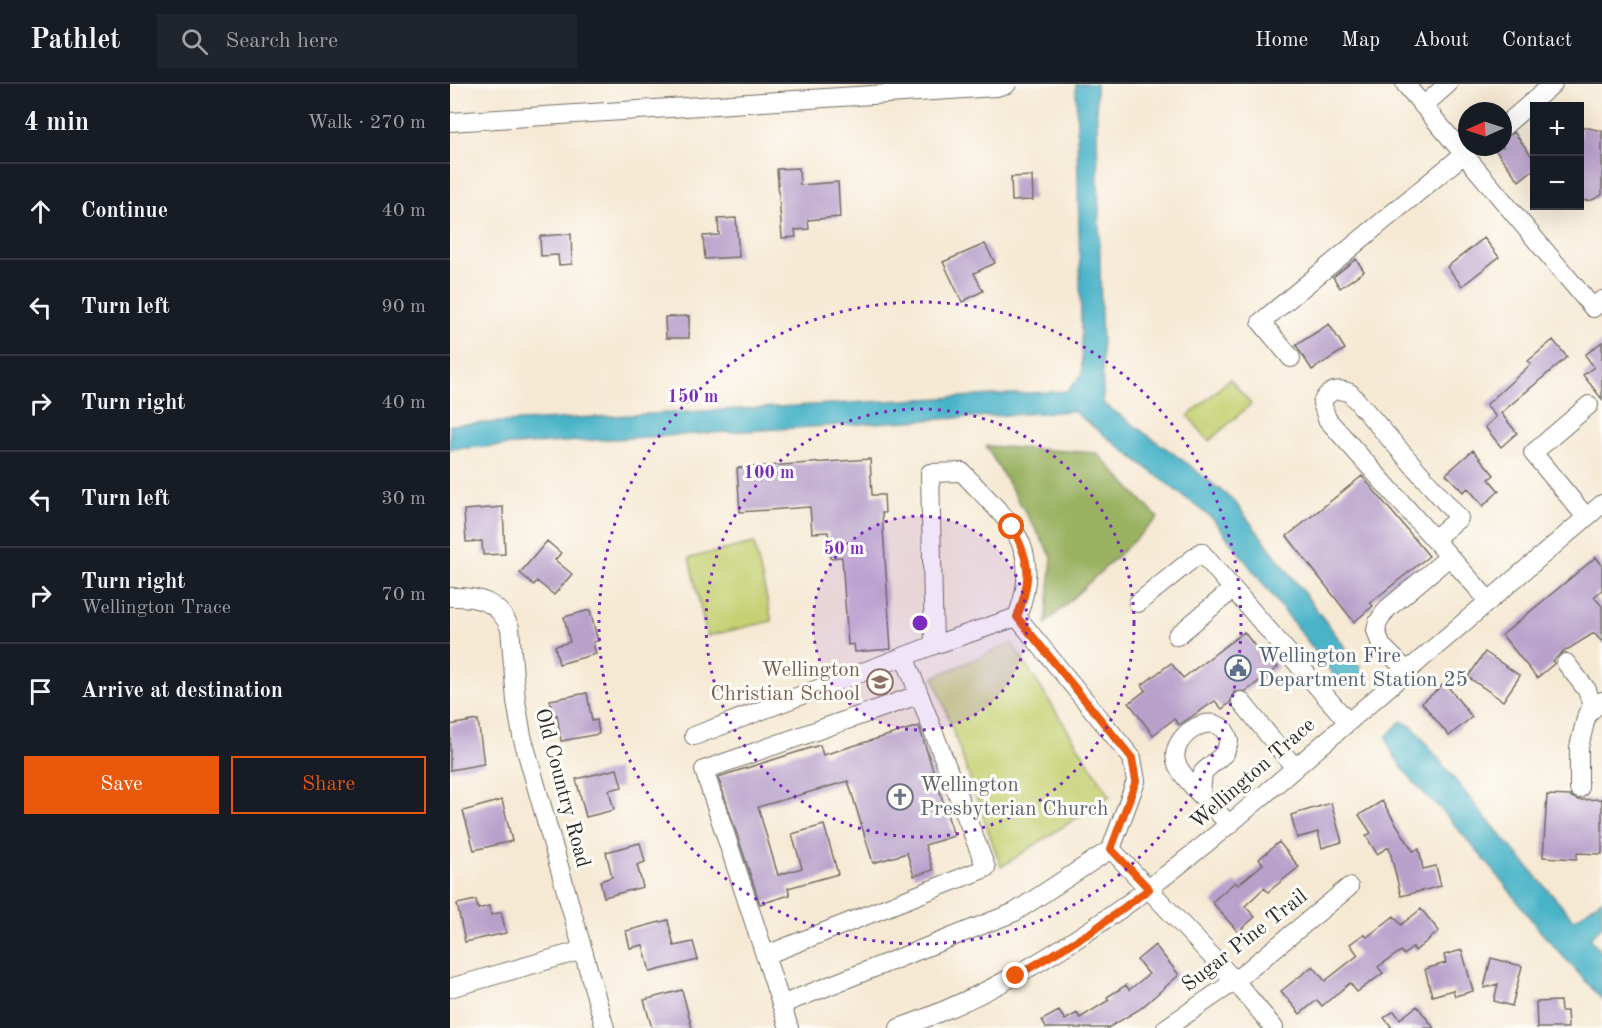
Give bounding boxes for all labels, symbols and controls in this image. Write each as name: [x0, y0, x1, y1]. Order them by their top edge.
search box: [157, 14, 577, 68]
icon: search: [178, 25, 211, 58]
text: Pathlet: [30, 27, 121, 55]
text: Search here: [226, 30, 338, 52]
text: Home: [1255, 30, 1308, 51]
text: Map: [1341, 30, 1380, 51]
text: About: [1413, 30, 1469, 51]
text: Contact: [1502, 30, 1572, 51]
north arrow: [1458, 102, 1512, 156]
map controls: [1530, 102, 1584, 210]
button: +: [1530, 102, 1584, 156]
text: 4 min: [24, 110, 89, 136]
text: Walk · 270 m: [307, 113, 426, 133]
button: −: [1530, 156, 1584, 210]
icon: ahead: [24, 195, 57, 228]
text: Continue: [81, 200, 168, 222]
text: 40 m: [381, 201, 426, 221]
icon: left: [24, 291, 57, 324]
text: Turn left: [81, 296, 170, 318]
text: 90 m: [381, 297, 426, 317]
icon: right: [24, 387, 57, 420]
text: 150 m: [668, 388, 718, 406]
text: Turn right: [81, 392, 185, 414]
text: 40 m: [381, 393, 426, 413]
text: 100 m: [744, 464, 794, 482]
icon: left: [24, 483, 57, 516]
text: Turn left: [81, 488, 170, 510]
text: 30 m: [381, 489, 426, 509]
route start: [998, 513, 1024, 539]
text: 50 m: [824, 540, 864, 558]
text: Turn right: [81, 571, 185, 593]
icon: right: [24, 579, 57, 612]
text: 70 m: [381, 585, 426, 605]
text: Wellington Trace: [81, 598, 231, 618]
centre of rings: [910, 613, 930, 633]
place label: Wellington Fire Department Station 25: [1258, 646, 1468, 691]
public building icon: Wellington Fire Department Station 25: [1223, 653, 1253, 683]
place label: Wellington Christian School: [710, 660, 860, 705]
school or university icon: Wellington Christian School: [865, 667, 895, 697]
icon: arrive: [24, 675, 57, 708]
text: Arrive at destination: [81, 680, 283, 702]
street label: Old Country Road: [531, 706, 593, 870]
street label: Wellington Trace: [1187, 714, 1319, 834]
button: Save: [24, 756, 219, 814]
button: Share: [231, 756, 426, 814]
place label: Wellington Presbyterian Church: [920, 775, 1108, 820]
church icon: Wellington Presbyterian Church: [885, 782, 915, 812]
street label: Sugar Pine Trail: [1178, 886, 1312, 996]
route end: [1002, 962, 1028, 988]

